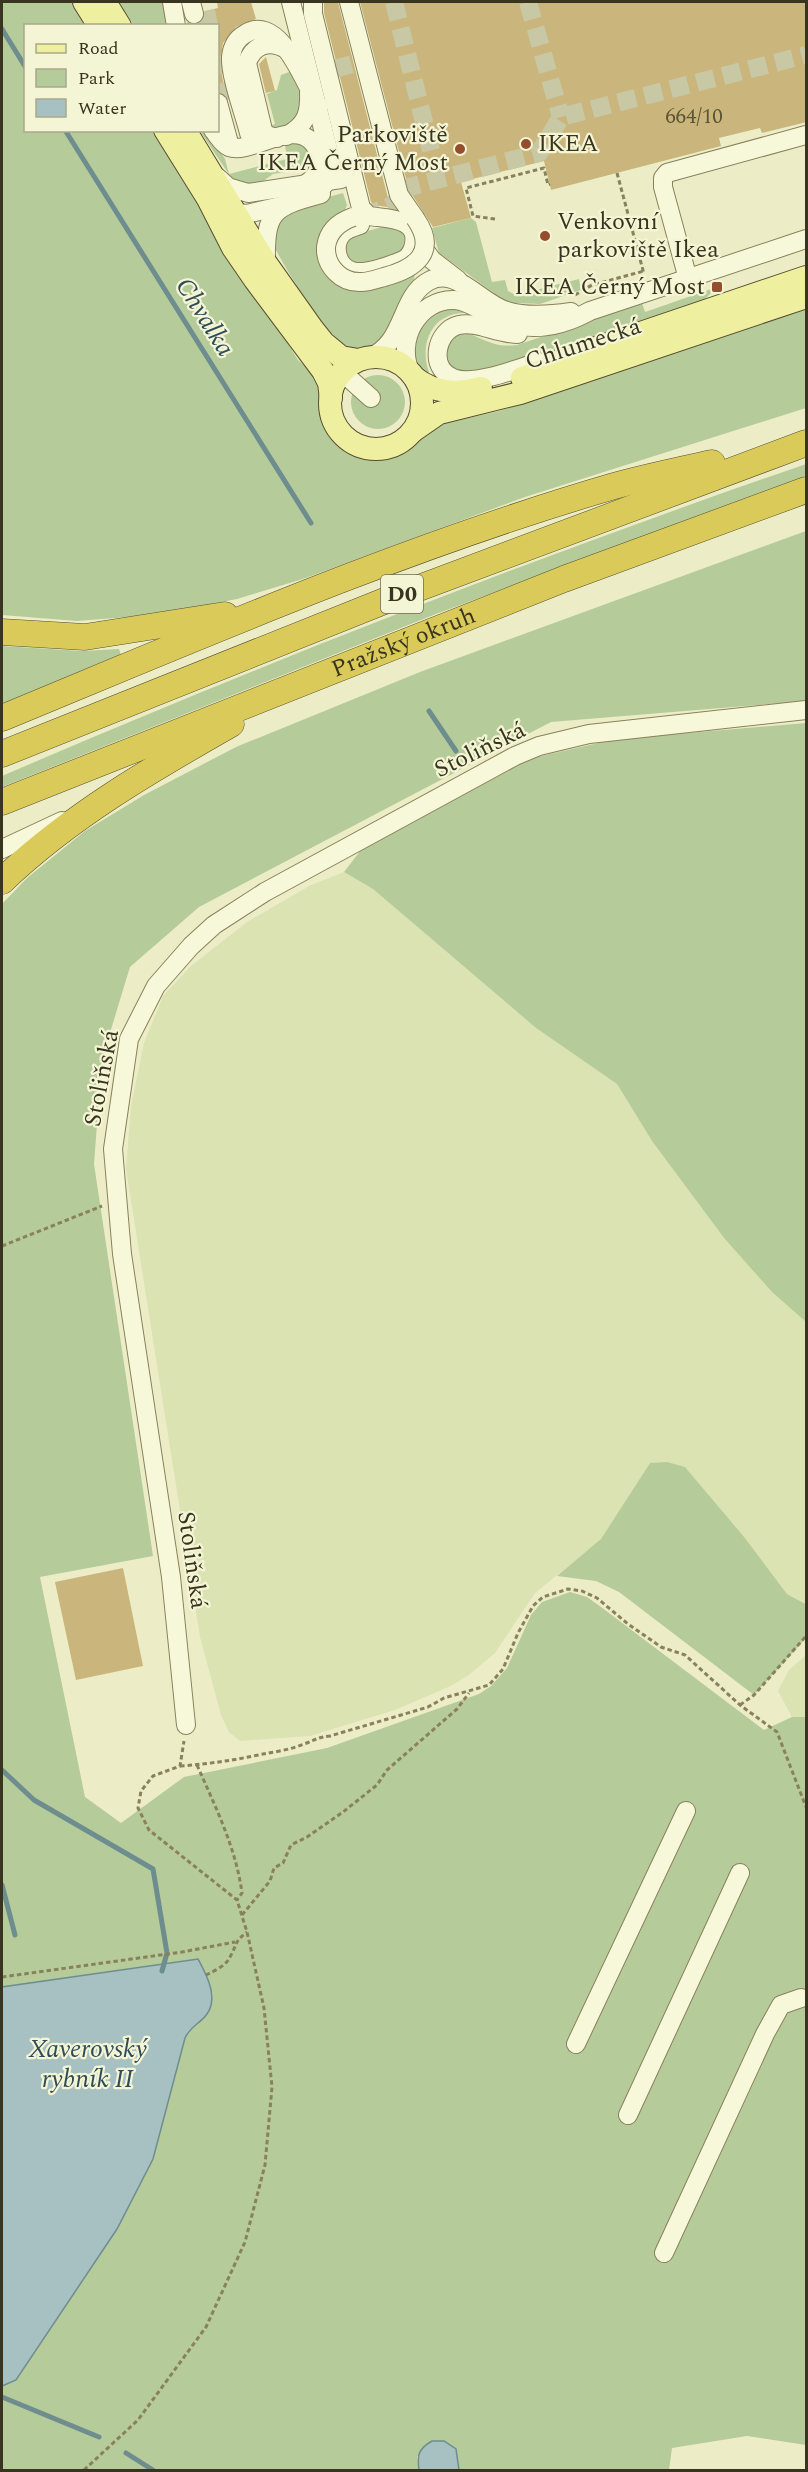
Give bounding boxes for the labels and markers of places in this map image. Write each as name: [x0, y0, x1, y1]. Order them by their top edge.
place label: Parkoviště IKEA Černý Most: [257, 117, 448, 181]
place label: IKEA: [538, 126, 598, 162]
marker: IKEA: [519, 137, 533, 151]
marker: Parkoviště IKEA Černý Most: [453, 142, 467, 156]
place label: Venkovní parkoviště Ikea: [557, 204, 719, 268]
marker: Venkovní parkoviště Ikea: [538, 229, 552, 243]
place label: IKEA Černý Most: [514, 269, 705, 305]
marker: IKEA Černý Most: [710, 280, 724, 294]

